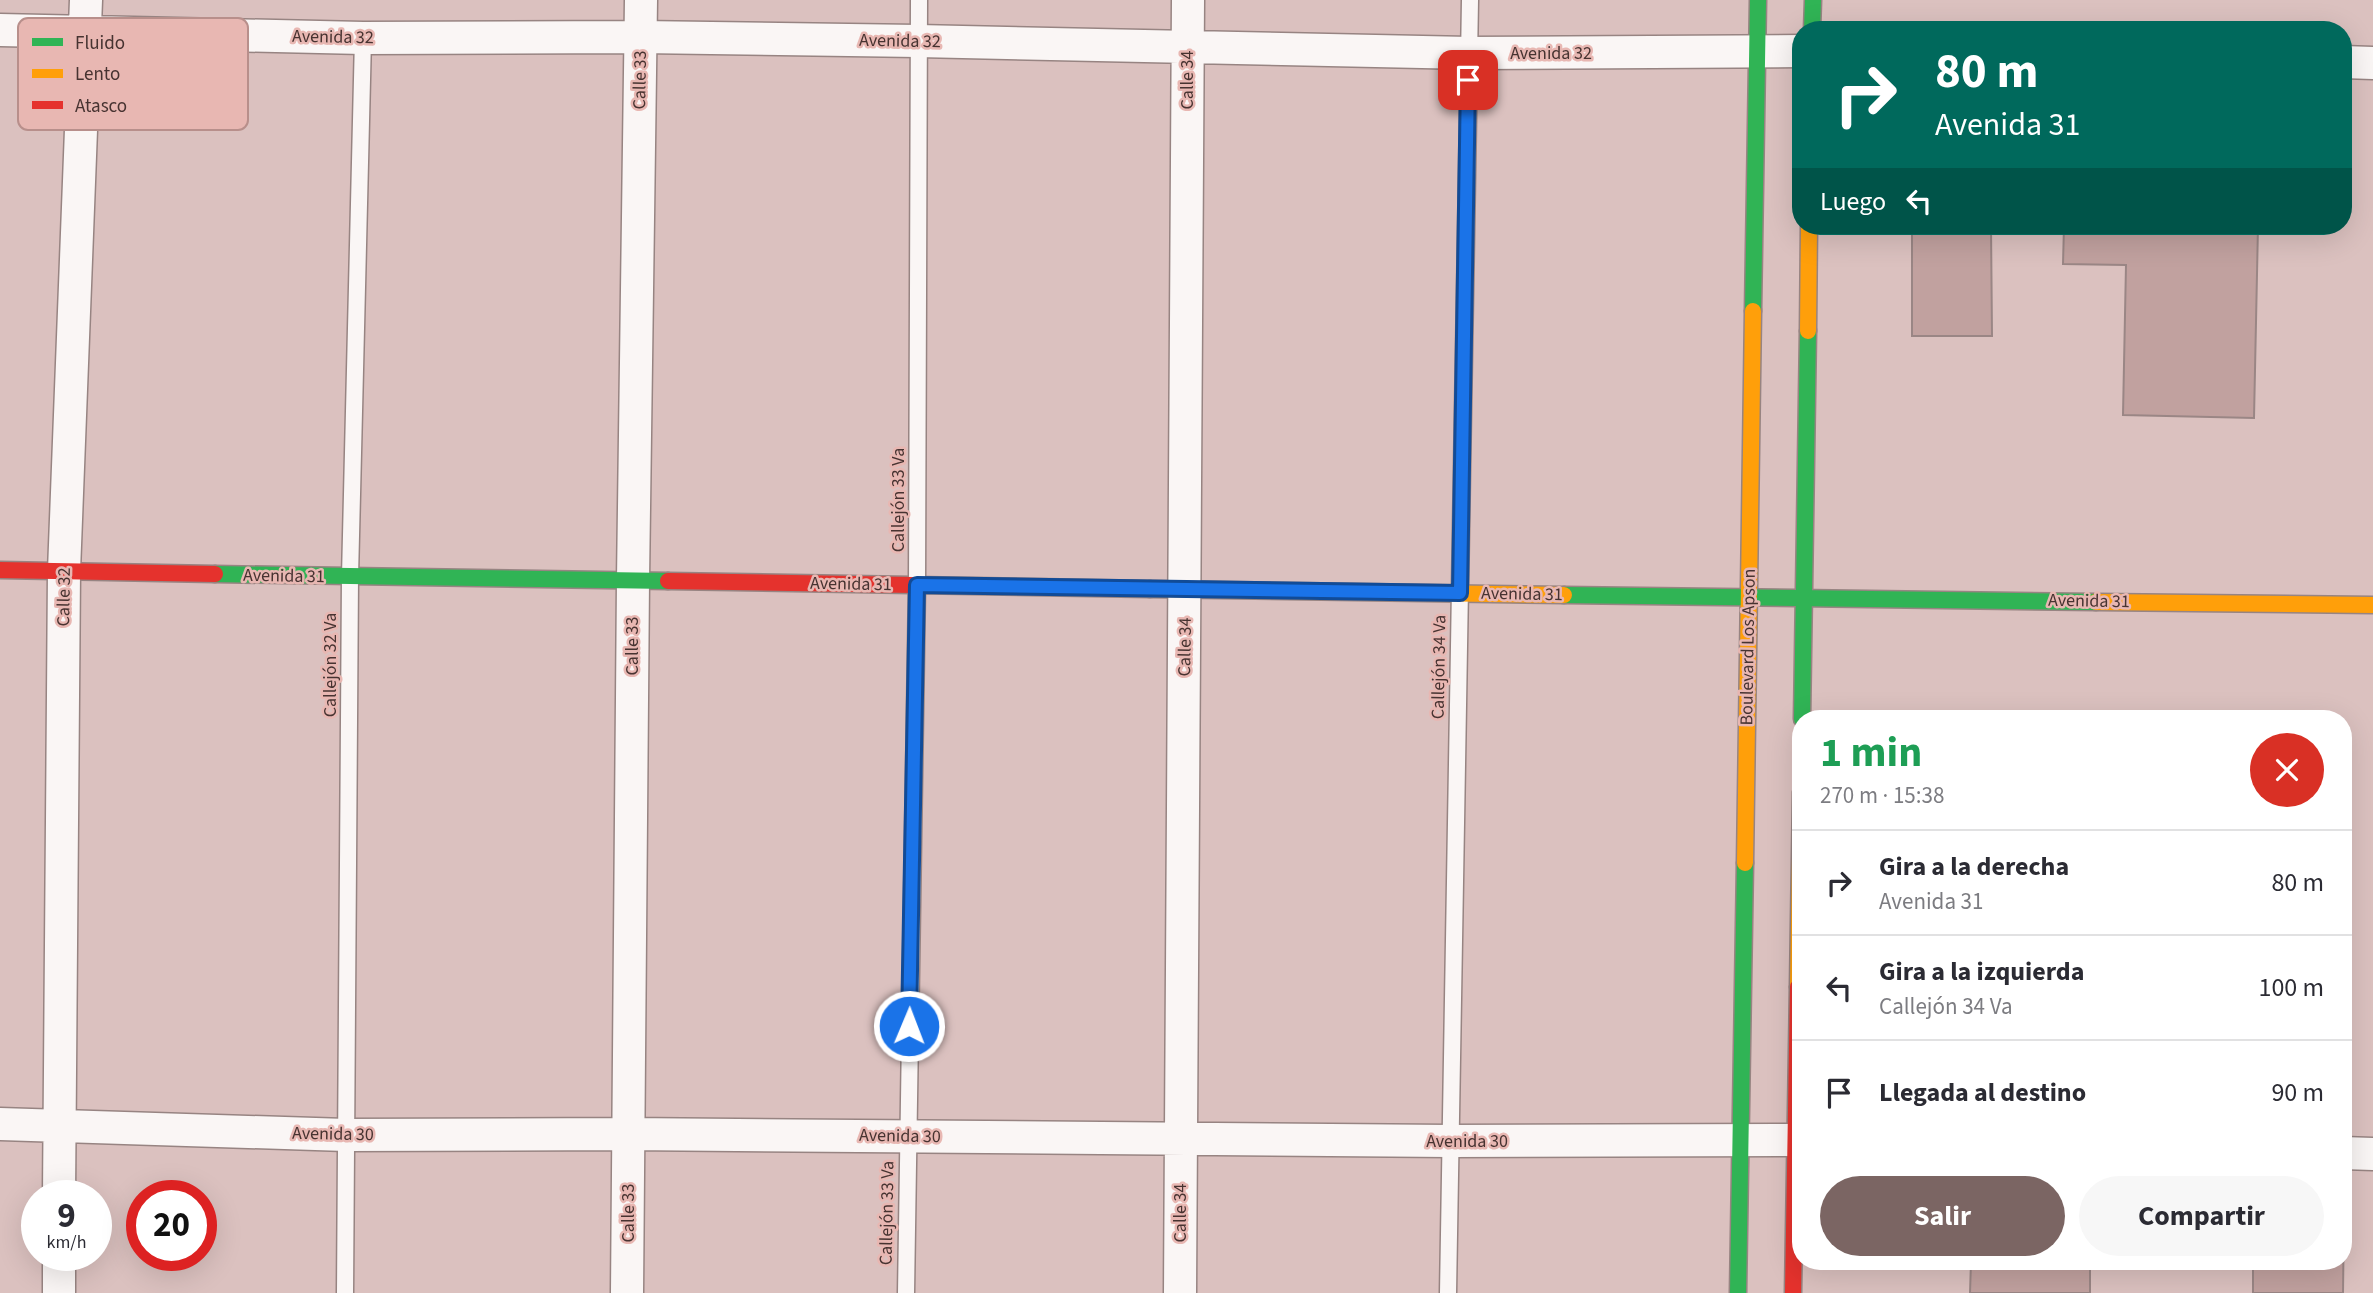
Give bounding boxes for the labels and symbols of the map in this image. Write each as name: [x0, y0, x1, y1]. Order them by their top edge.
legend: [18, 18, 248, 130]
street label: Avenida 32: [292, 24, 374, 50]
street label: Avenida 32: [859, 28, 941, 54]
text: Fluido: [75, 30, 125, 57]
street label: Avenida 32: [1510, 41, 1592, 66]
street label: Calle 33: [627, 50, 653, 110]
street label: Calle 34: [1175, 50, 1200, 109]
pin: [1438, 50, 1498, 110]
text: Lento: [75, 61, 120, 88]
text: Atasco: [75, 93, 127, 120]
street label: Callejón 33 Va: [886, 448, 911, 552]
street label: Avenida 31: [243, 563, 325, 589]
street label: Calle 32: [51, 567, 77, 627]
street label: Boulevard Los Apson: [1734, 568, 1762, 726]
street label: Avenida 31: [810, 571, 892, 597]
street label: Avenida 31: [1481, 581, 1563, 607]
street label: Avenida 31: [2048, 588, 2130, 614]
street label: Callejón 32 Va: [318, 613, 343, 717]
street label: Callejón 34 Va: [1426, 615, 1452, 719]
street label: Calle 33: [620, 616, 645, 675]
street label: Calle 34: [1172, 617, 1198, 677]
position arrow: [872, 989, 946, 1063]
street label: Avenida 30: [292, 1121, 374, 1147]
street label: Avenida 30: [859, 1123, 941, 1149]
street label: Avenida 30: [1426, 1129, 1508, 1154]
street label: Callejón 33 Va: [874, 1161, 900, 1265]
speed limit sign: 20: [126, 1180, 217, 1271]
street label: Calle 33: [616, 1183, 641, 1242]
street label: Calle 34: [1168, 1183, 1193, 1242]

